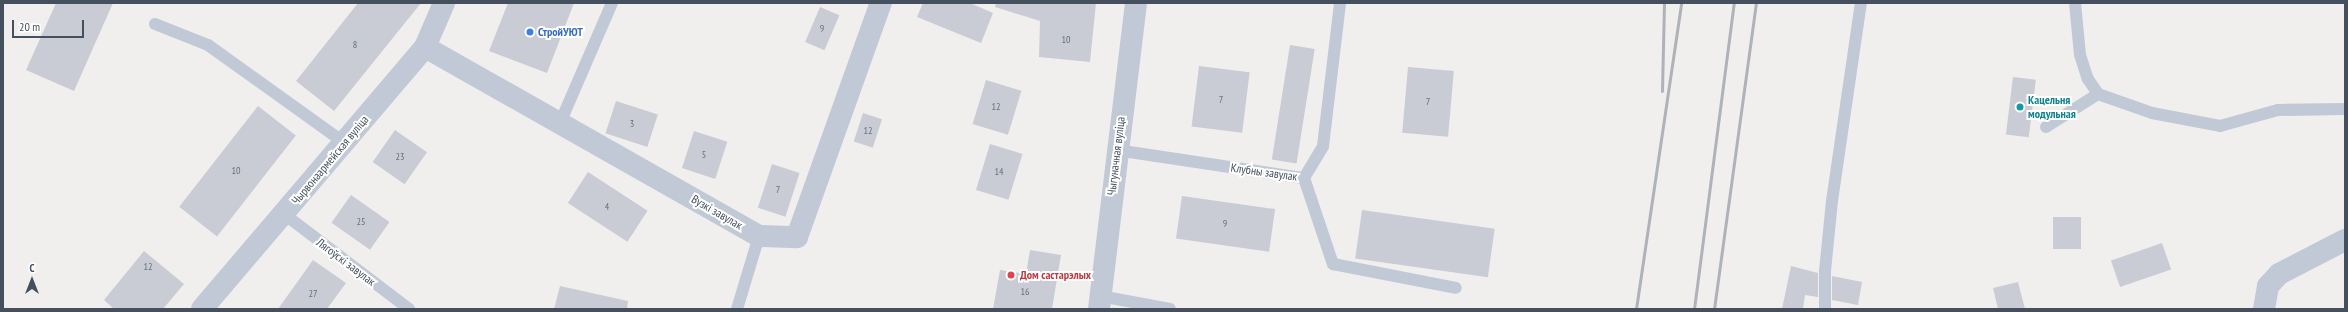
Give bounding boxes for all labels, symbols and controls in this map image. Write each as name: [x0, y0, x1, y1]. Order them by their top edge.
scale bar: [14, 12, 86, 38]
text: 20 m: [19, 19, 40, 34]
house number: 9: [820, 23, 824, 35]
place label: СтройУЮТ: [538, 25, 583, 39]
marker: СтройУЮТ: [525, 27, 535, 37]
house number: 10: [1062, 34, 1070, 46]
house number: 8: [353, 39, 357, 51]
place label: Кацельня модульная: [2028, 93, 2076, 121]
house number: 7: [1219, 94, 1223, 106]
house number: 7: [1426, 96, 1430, 108]
house number: 12: [992, 101, 1000, 113]
marker: Кацельня модульная: [2015, 102, 2025, 112]
street label: Чырвонаармейская вуліца: [289, 113, 371, 207]
street label: Чыгуначная вуліца: [1104, 116, 1128, 196]
house number: 3: [630, 118, 634, 130]
house number: 12: [864, 125, 872, 137]
house number: 5: [702, 149, 706, 161]
house number: 23: [396, 151, 404, 163]
street label: Клубны завулак: [1230, 160, 1298, 184]
house number: 10: [232, 165, 240, 177]
house number: 14: [995, 166, 1003, 178]
house number: 7: [776, 184, 780, 196]
street label: Вузкі завулак: [689, 192, 745, 232]
house number: 4: [605, 201, 609, 213]
house number: 25: [357, 216, 365, 228]
house number: 9: [1223, 218, 1227, 230]
street label: Лягоўскі завулак: [314, 235, 378, 289]
north arrow: [12, 260, 52, 300]
text: С: [29, 261, 35, 275]
house number: 12: [144, 261, 152, 273]
place label: Дом састарэлых: [1020, 268, 1091, 282]
marker: Дом састарэлых: [1005, 269, 1017, 281]
house number: 16: [1021, 286, 1029, 298]
house number: 27: [309, 288, 317, 300]

